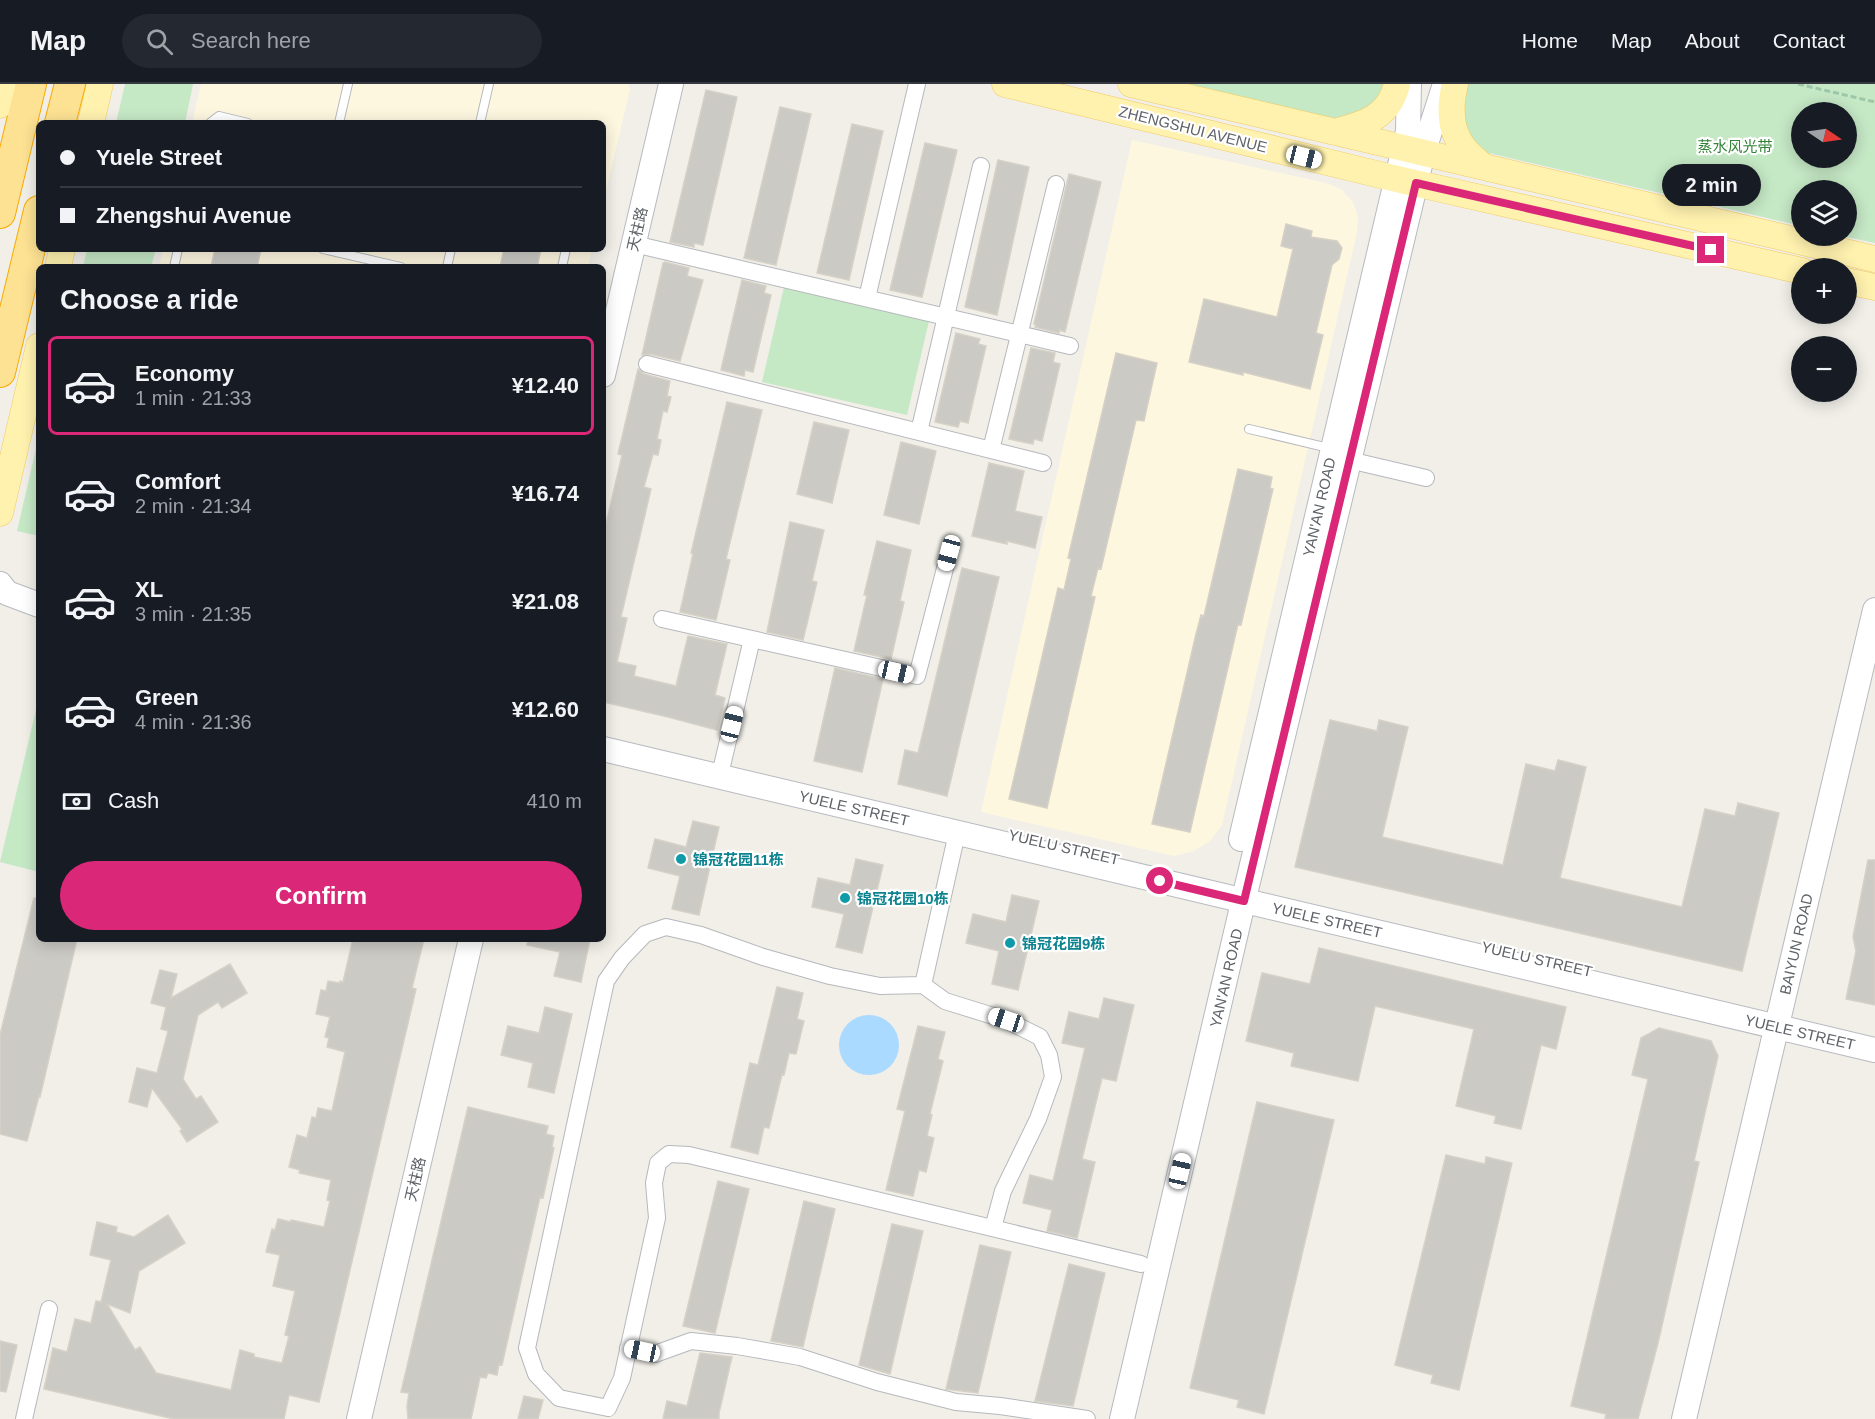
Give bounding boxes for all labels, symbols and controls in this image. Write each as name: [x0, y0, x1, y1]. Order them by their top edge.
search box: [122, 14, 542, 68]
text: Map: [30, 25, 86, 56]
icon: search: [143, 25, 176, 58]
text: Search here: [191, 28, 311, 53]
text: Home: [1522, 29, 1578, 52]
text: Map: [1611, 29, 1652, 52]
text: About: [1685, 29, 1740, 52]
text: Contact: [1773, 29, 1845, 52]
street label: ZHENGSHUI AVENUE: [1117, 102, 1269, 156]
north arrow: [1791, 102, 1857, 168]
map controls: [1791, 102, 1857, 402]
park label: 蒸水风光带: [1697, 138, 1773, 155]
car: [1284, 144, 1324, 170]
text: Yuele Street: [96, 145, 222, 170]
callout: 2 min: [1662, 163, 1760, 205]
text: 2 min: [1685, 174, 1738, 196]
button: layers: [1791, 180, 1857, 246]
text: Zhengshui Avenue: [96, 203, 291, 228]
street label: 天柱路: [624, 205, 650, 253]
route end: [1697, 236, 1724, 263]
button: +: [1791, 258, 1857, 324]
text: Choose a ride: [60, 285, 239, 315]
button: −: [1791, 336, 1857, 402]
icon: car: [63, 359, 117, 413]
text: Economy: [135, 361, 234, 386]
text: ¥12.40: [512, 373, 579, 398]
text: 1 min · 21:33: [135, 387, 252, 409]
street label: YAN'AN ROAD: [1299, 456, 1339, 558]
icon: car: [63, 467, 117, 521]
text: Comfort: [135, 469, 221, 494]
text: ¥16.74: [512, 481, 579, 506]
text: 2 min · 21:34: [135, 495, 252, 517]
car: [936, 533, 962, 573]
icon: car: [63, 575, 117, 629]
text: XL: [135, 577, 163, 602]
text: ¥21.08: [512, 589, 579, 614]
text: 3 min · 21:35: [135, 603, 252, 625]
car: [876, 659, 916, 685]
icon: car: [63, 683, 117, 737]
text: Green: [135, 685, 199, 710]
text: ¥12.60: [512, 697, 579, 722]
car: [719, 704, 745, 744]
text: 4 min · 21:36: [135, 711, 252, 733]
icon: cash: [60, 785, 93, 818]
street label: YUELE STREET: [797, 787, 911, 829]
text: Cash: [108, 788, 159, 813]
text: 410 m: [526, 790, 582, 812]
street label: YUELU STREET: [1007, 826, 1121, 868]
place label: 锦冠花园11栋: [693, 851, 784, 868]
marker: 锦冠花园11栋: [674, 852, 688, 866]
button: Confirm: [60, 861, 582, 930]
route start: [1146, 867, 1173, 894]
place label: 锦冠花园10栋: [857, 890, 949, 907]
marker: 锦冠花园10栋: [838, 891, 852, 905]
street label: BAIYUN ROAD: [1776, 892, 1816, 996]
street label: YUELE STREET: [1270, 899, 1384, 941]
street label: YAN'AN ROAD: [1206, 927, 1246, 1029]
place label: 锦冠花园9栋: [1022, 935, 1105, 952]
marker: 锦冠花园9栋: [1003, 936, 1017, 950]
street label: YUELU STREET: [1480, 938, 1594, 980]
car: [986, 1006, 1026, 1034]
street label: YUELE STREET: [1743, 1011, 1857, 1053]
car: [1167, 1151, 1193, 1191]
street label: 天柱路: [402, 1155, 428, 1203]
car: [623, 1338, 661, 1364]

